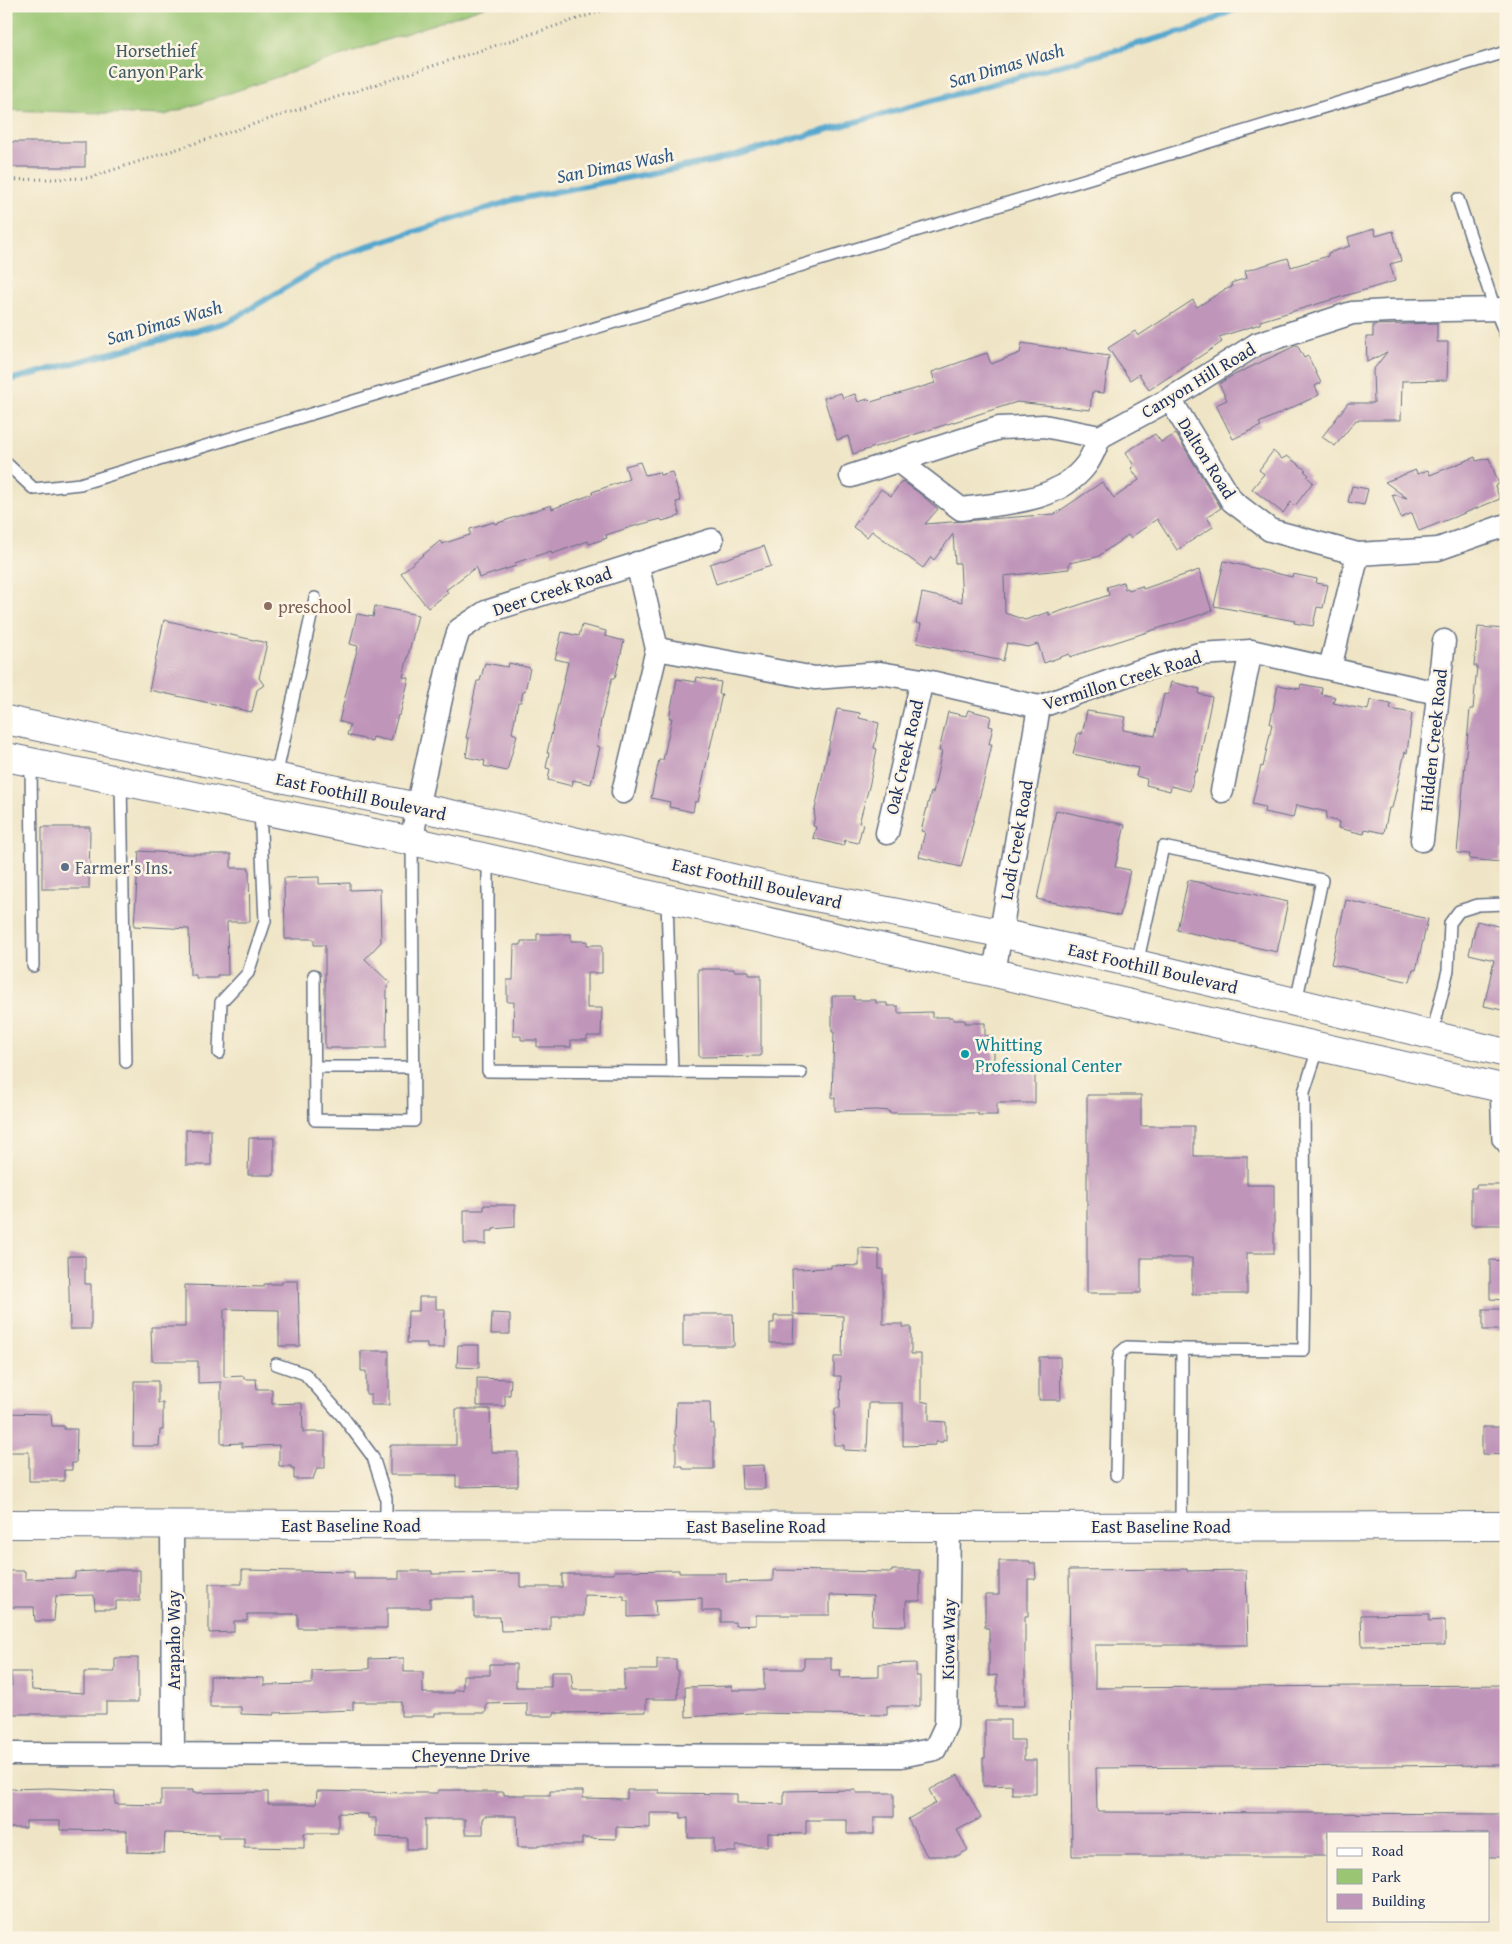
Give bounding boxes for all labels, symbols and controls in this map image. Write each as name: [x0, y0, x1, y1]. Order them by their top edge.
water label: San Dimas Wash: [945, 35, 1067, 95]
park label: Horsethief Canyon Park: [108, 37, 204, 85]
water label: San Dimas Wash: [554, 140, 676, 190]
water label: San Dimas Wash: [103, 292, 225, 352]
street label: Canyon Hill Road: [1136, 335, 1261, 425]
street label: Dalton Road: [1171, 412, 1243, 504]
street label: Deer Creek Road: [489, 559, 615, 623]
place label: preschool: [278, 593, 352, 620]
marker: preschool: [262, 600, 274, 612]
street label: Vermillon Creek Road: [1039, 643, 1205, 717]
street label: Hidden Creek Road: [1412, 667, 1454, 813]
street label: Oak Creek Road: [878, 697, 930, 817]
street label: East Foothill Boulevard: [273, 765, 449, 827]
street label: Lodi Creek Road: [992, 778, 1040, 902]
street label: East Foothill Boulevard: [669, 850, 845, 916]
place label: Farmer's Ins.: [75, 854, 172, 881]
marker: Farmer's Ins.: [59, 861, 71, 873]
street label: East Foothill Boulevard: [1065, 935, 1241, 1001]
place label: Whitting Professional Center: [975, 1031, 1123, 1079]
marker: Whitting Professional Center: [959, 1048, 971, 1060]
street label: East Baseline Road: [281, 1512, 421, 1539]
street label: East Baseline Road: [686, 1513, 826, 1540]
street label: East Baseline Road: [1091, 1513, 1231, 1540]
street label: Arapaho Way: [160, 1590, 187, 1690]
street label: Kiowa Way: [934, 1598, 962, 1680]
street label: Cheyenne Drive: [412, 1742, 530, 1769]
legend: [1327, 1832, 1490, 1922]
text: Road: [1372, 1840, 1403, 1861]
text: Park: [1372, 1866, 1401, 1887]
text: Building: [1372, 1890, 1426, 1911]

